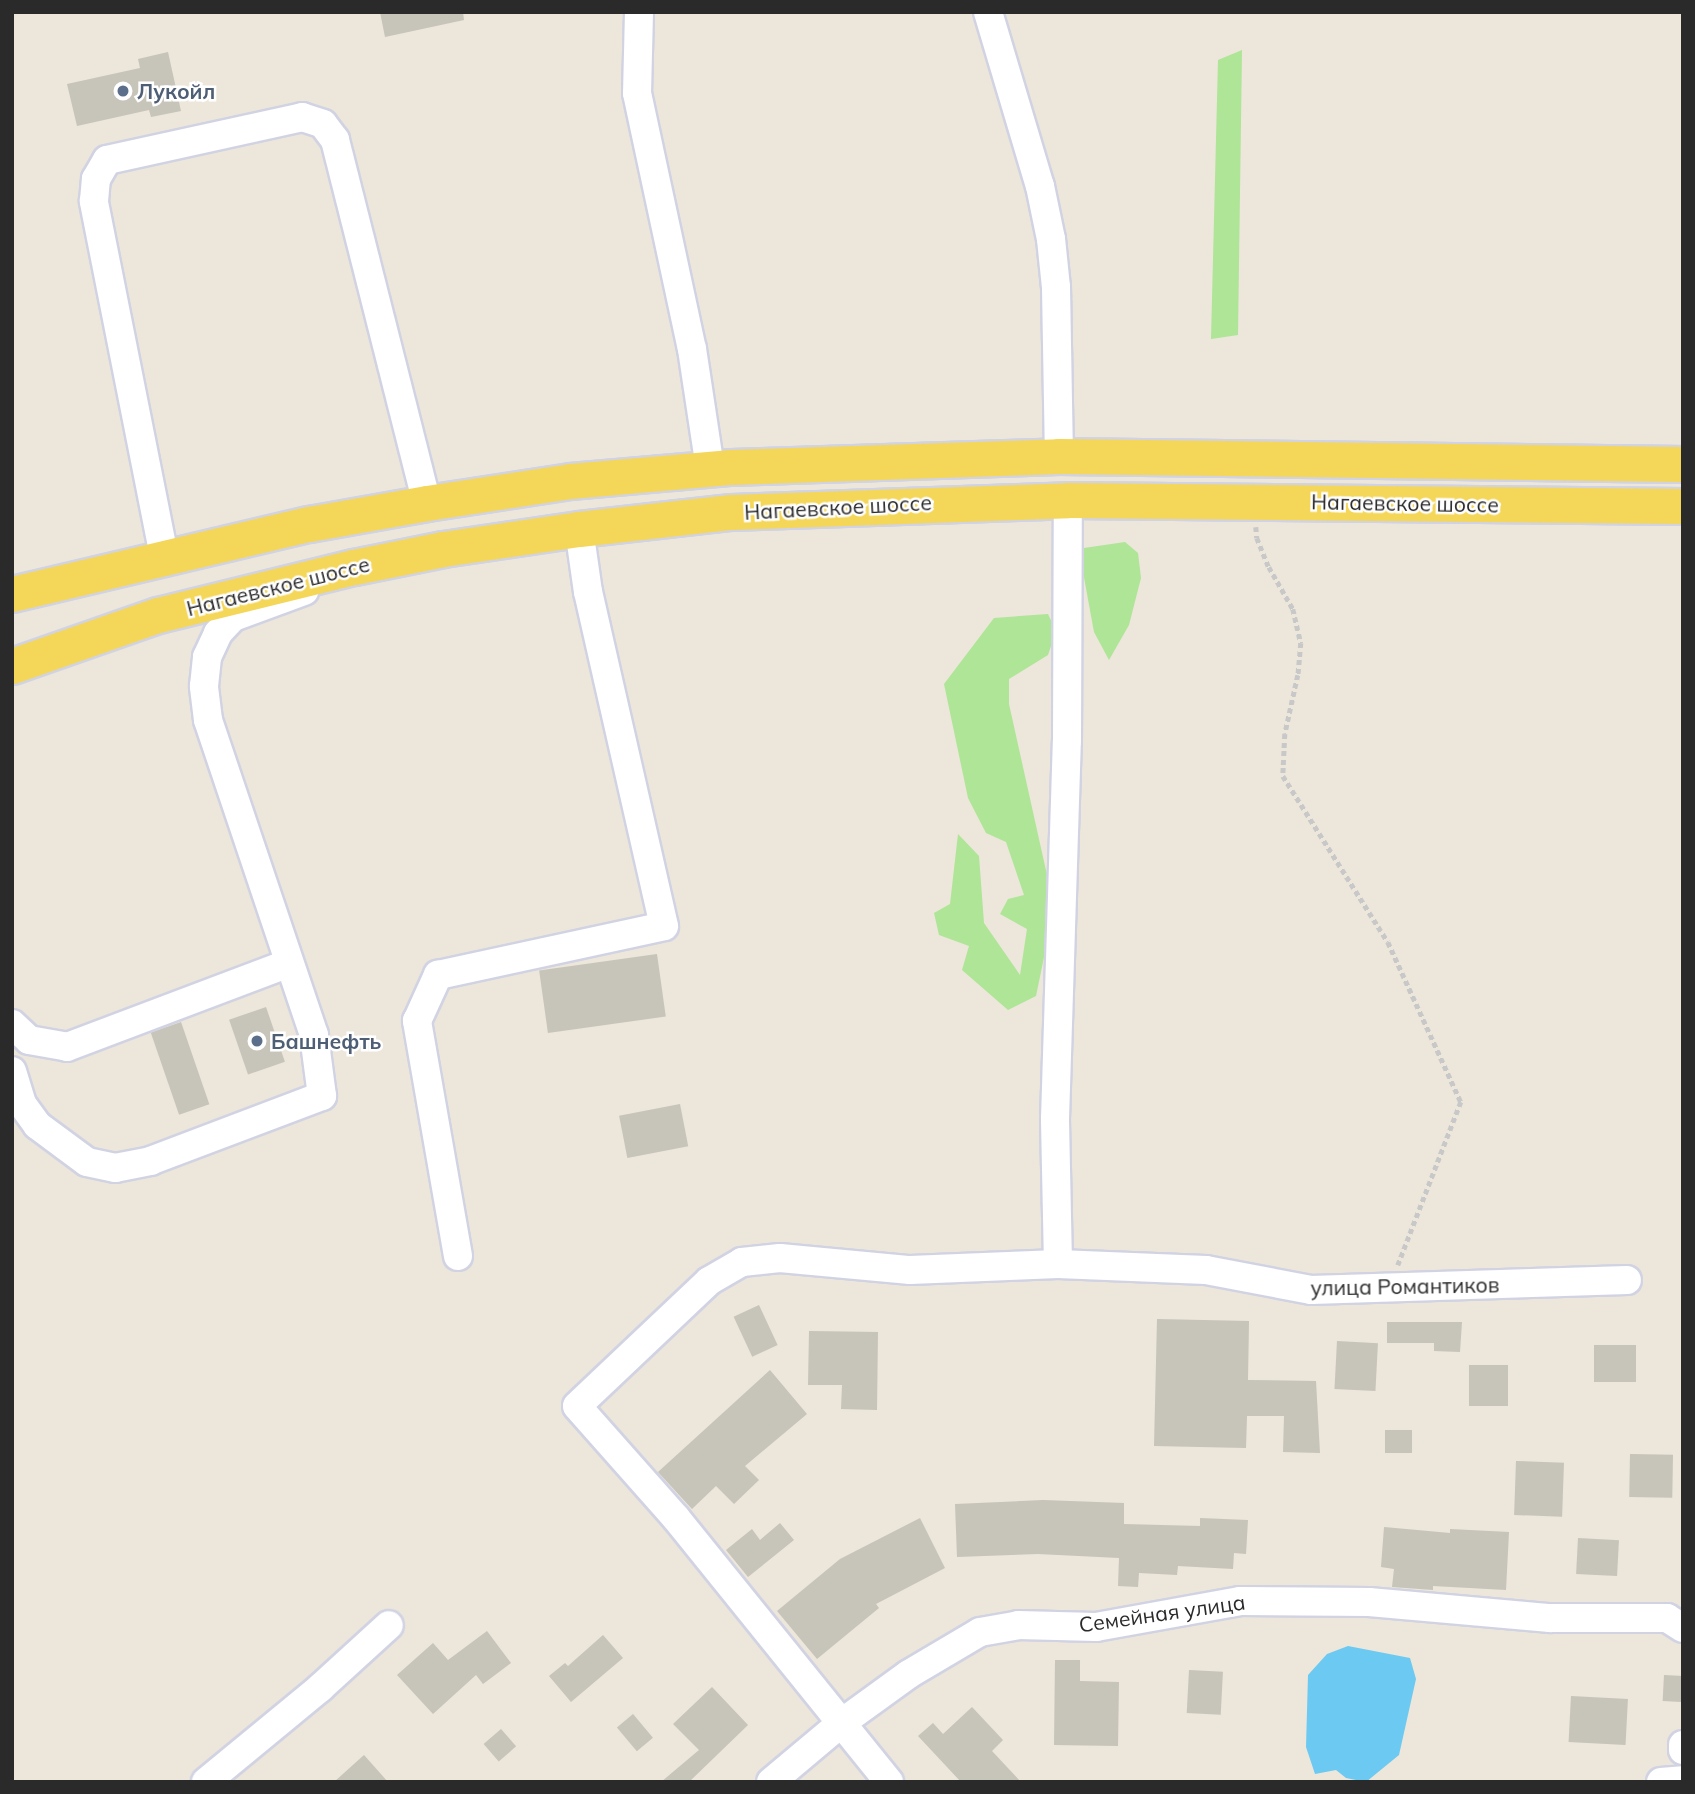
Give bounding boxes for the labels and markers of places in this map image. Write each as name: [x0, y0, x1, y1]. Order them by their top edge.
place label: Лукойл: [137, 78, 215, 104]
marker: Лукойл: [115, 83, 131, 99]
place label: Башнефть: [271, 1028, 381, 1054]
marker: Башнефть: [249, 1033, 265, 1049]

